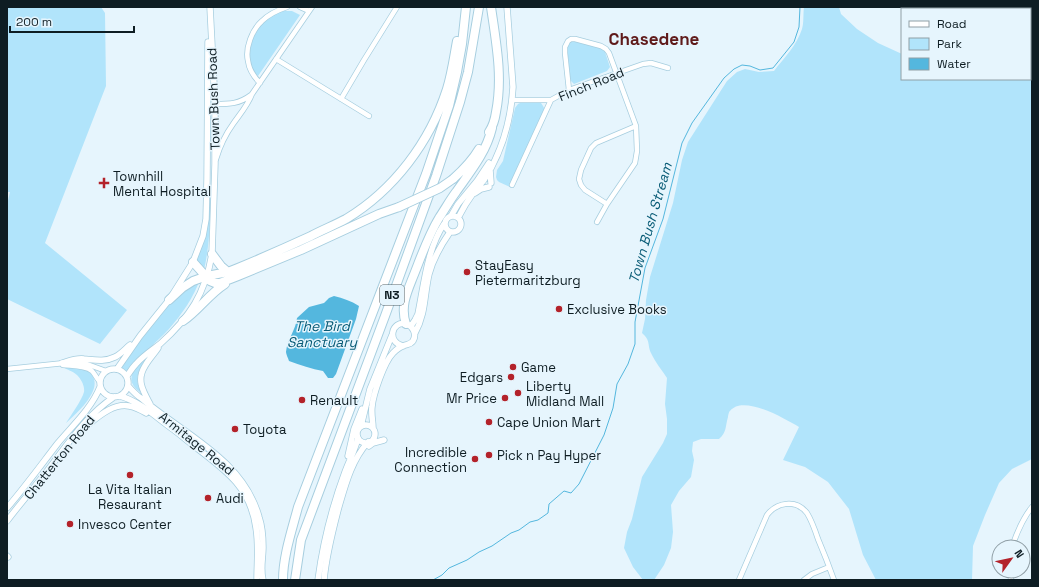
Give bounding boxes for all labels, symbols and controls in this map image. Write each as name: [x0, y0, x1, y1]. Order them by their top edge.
scale bar: [10, 8, 134, 34]
legend: [901, 8, 1031, 80]
text: 200 m: [16, 14, 52, 30]
text: Road: [937, 16, 966, 32]
district label: Chasedene: [609, 28, 700, 50]
text: Park: [937, 36, 962, 52]
street label: Town Bush Road: [203, 47, 224, 151]
text: Water: [937, 56, 971, 72]
street label: Finch Road: [556, 64, 626, 105]
water label: Town Bush Stream: [624, 160, 676, 285]
place label: Townhill Mental Hospital: [113, 168, 211, 200]
marker: Townhill Mental Hospital: [98, 177, 110, 189]
place label: StayEasy Pietermaritzburg: [475, 257, 581, 289]
marker: StayEasy Pietermaritzburg: [462, 267, 472, 277]
road number: N3: [380, 285, 404, 305]
place label: Exclusive Books: [567, 301, 667, 318]
marker: Exclusive Books: [554, 304, 564, 314]
water label: The Bird Sanctuary: [287, 317, 359, 351]
place label: Game: [521, 359, 556, 376]
marker: Game: [508, 362, 518, 372]
place label: Edgars: [460, 369, 503, 386]
marker: Edgars: [506, 372, 516, 382]
place label: Liberty Midland Mall: [526, 378, 604, 410]
marker: Liberty Midland Mall: [513, 388, 523, 398]
place label: Mr Price: [446, 390, 497, 407]
place label: Renault: [310, 392, 358, 409]
marker: Mr Price: [500, 393, 510, 403]
marker: Renault: [297, 395, 307, 405]
street label: Armitage Road: [156, 408, 238, 479]
street label: Chatterton Road: [20, 412, 99, 503]
place label: Cape Union Mart: [497, 414, 601, 431]
marker: Cape Union Mart: [484, 417, 494, 427]
place label: Toyota: [243, 421, 287, 438]
marker: Toyota: [230, 424, 240, 434]
place label: Incredible Connection: [394, 444, 467, 476]
place label: Pick n Pay Hyper: [497, 447, 601, 464]
marker: Pick n Pay Hyper: [484, 450, 494, 460]
marker: Incredible Connection: [470, 454, 480, 464]
marker: La Vita Italian Resaurant: [125, 470, 135, 480]
place label: La Vita Italian Resaurant: [88, 481, 172, 513]
place label: Audi: [216, 490, 244, 507]
marker: Audi: [203, 493, 213, 503]
place label: Invesco Center: [78, 516, 172, 533]
marker: Invesco Center: [65, 519, 75, 529]
north arrow: [991, 539, 1031, 579]
text: N: [1012, 547, 1027, 560]

